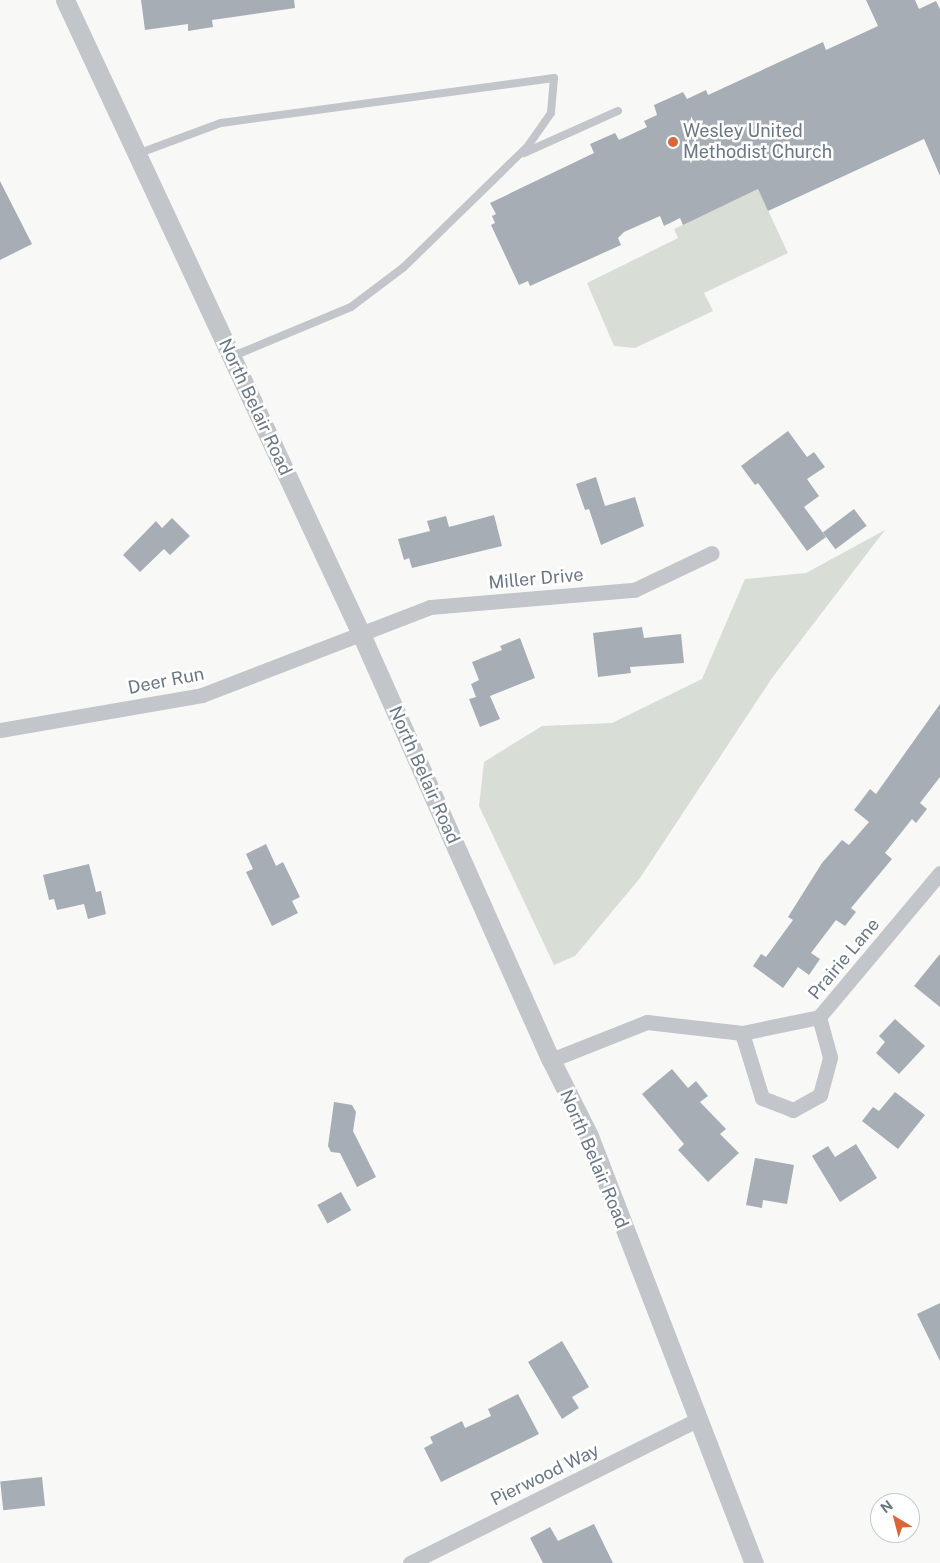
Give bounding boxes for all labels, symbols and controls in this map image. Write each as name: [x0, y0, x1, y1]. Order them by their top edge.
place label: Wesley United Methodist Church: [683, 121, 832, 163]
marker: Wesley United Methodist Church: [667, 136, 679, 148]
street label: North Belair Road: [214, 335, 296, 479]
street label: Miller Drive: [488, 564, 584, 594]
street label: Deer Run: [126, 663, 206, 699]
street label: North Belair Road: [384, 703, 464, 847]
street label: Prairie Lane: [804, 914, 884, 1004]
street label: North Belair Road: [555, 1086, 633, 1232]
street label: Pierwood Way: [487, 1439, 603, 1511]
north arrow: [870, 1493, 920, 1543]
text: N: [877, 1497, 896, 1517]

